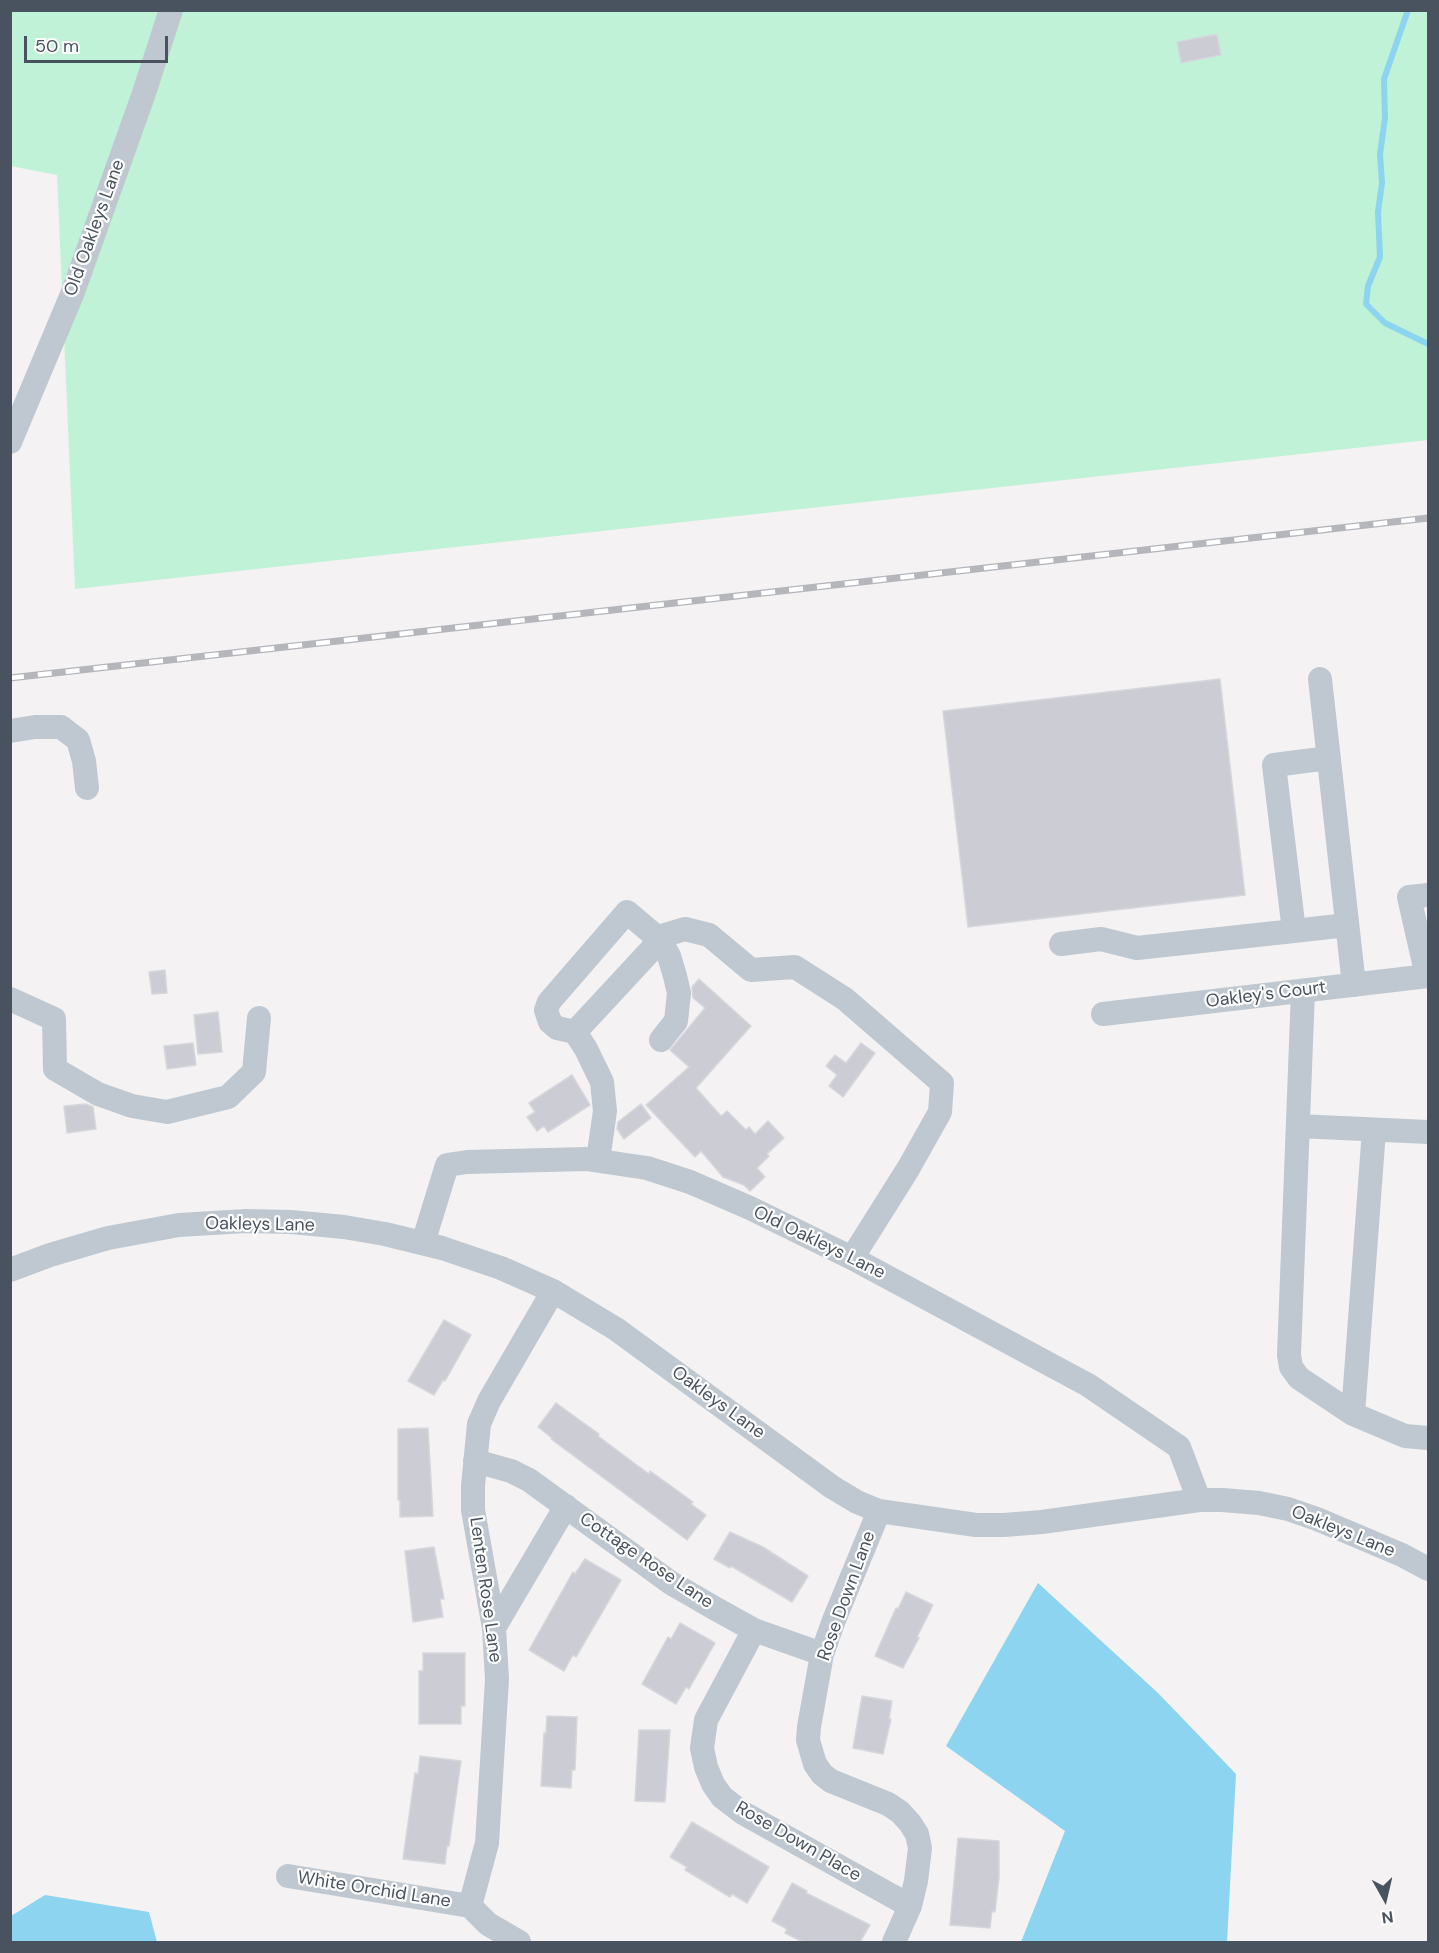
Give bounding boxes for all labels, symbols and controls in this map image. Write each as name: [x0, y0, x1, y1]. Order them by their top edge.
scale bar: [27, 24, 171, 62]
text: 50 m: [35, 34, 79, 58]
street label: Old Oakleys Lane: [60, 157, 130, 299]
street label: Oakley's Court: [1205, 977, 1327, 1013]
street label: Old Oakleys Lane: [750, 1202, 888, 1284]
street label: Oakleys Lane: [205, 1213, 315, 1237]
street label: Oakleys Lane: [667, 1362, 769, 1444]
street label: Oakleys Lane: [1288, 1501, 1398, 1563]
street label: Cottage Rose Lane: [575, 1508, 717, 1614]
street label: Lenten Rose Lane: [464, 1516, 506, 1664]
street label: Rose Down Lane: [814, 1528, 880, 1664]
street label: Rose Down Place: [731, 1797, 865, 1887]
street label: White Orchid Lane: [296, 1867, 452, 1913]
north arrow: [1355, 1869, 1415, 1929]
text: N: [1380, 1906, 1395, 1929]

